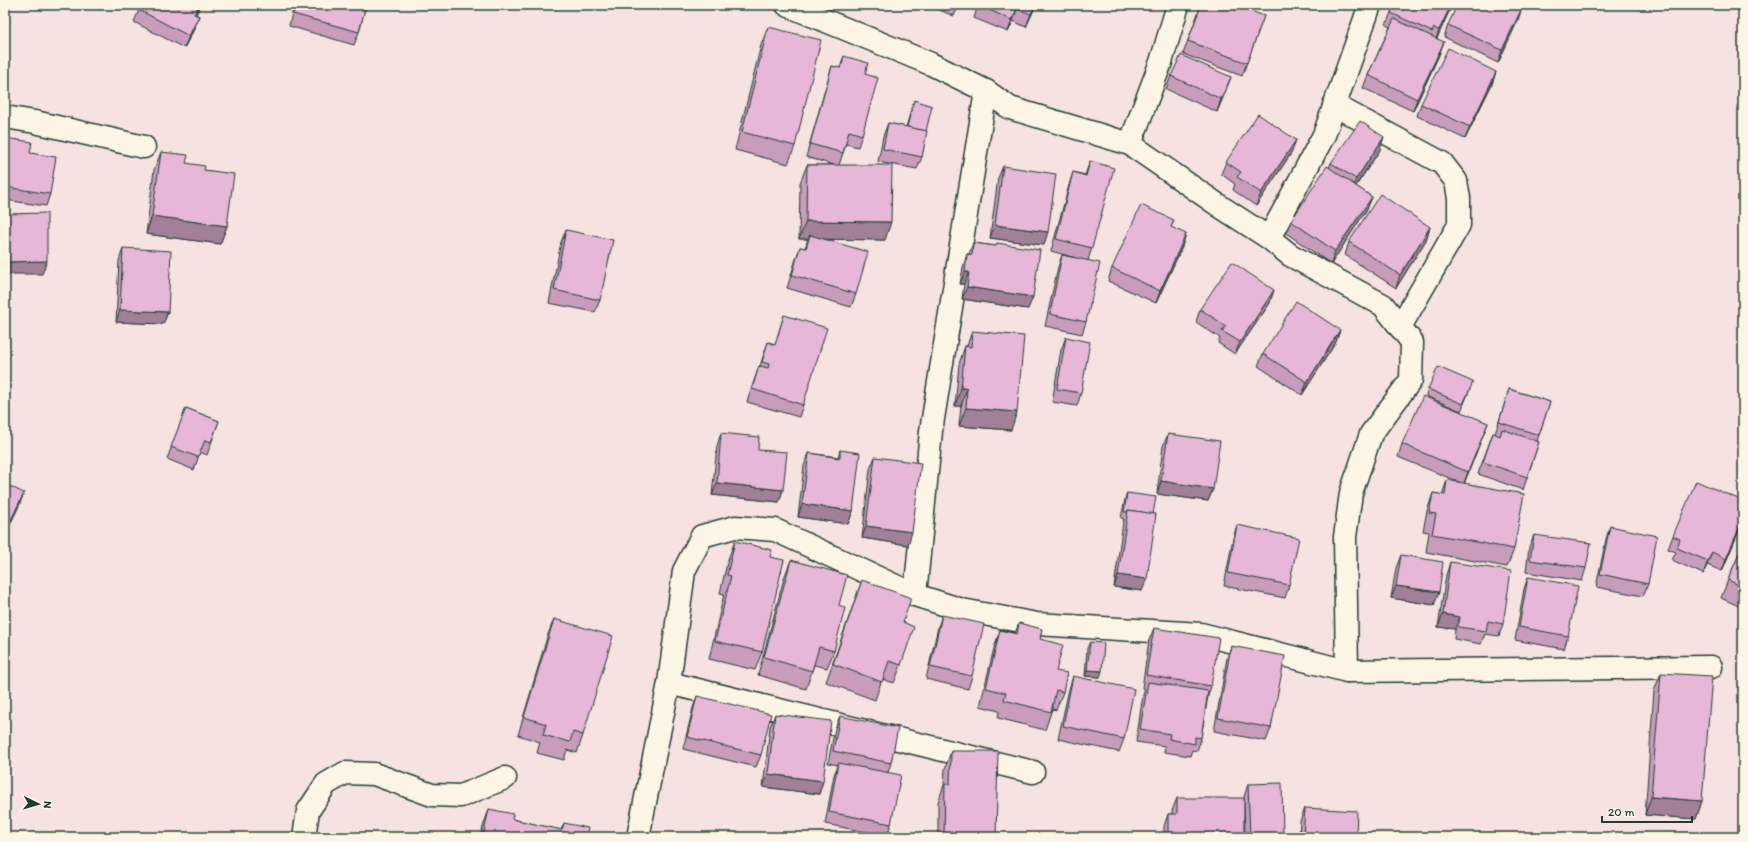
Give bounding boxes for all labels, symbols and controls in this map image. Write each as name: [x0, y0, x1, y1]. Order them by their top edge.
north arrow: [18, 784, 58, 824]
scale bar: [1602, 798, 1692, 824]
text: N: [41, 801, 54, 809]
text: 20 m: [1608, 805, 1635, 819]

